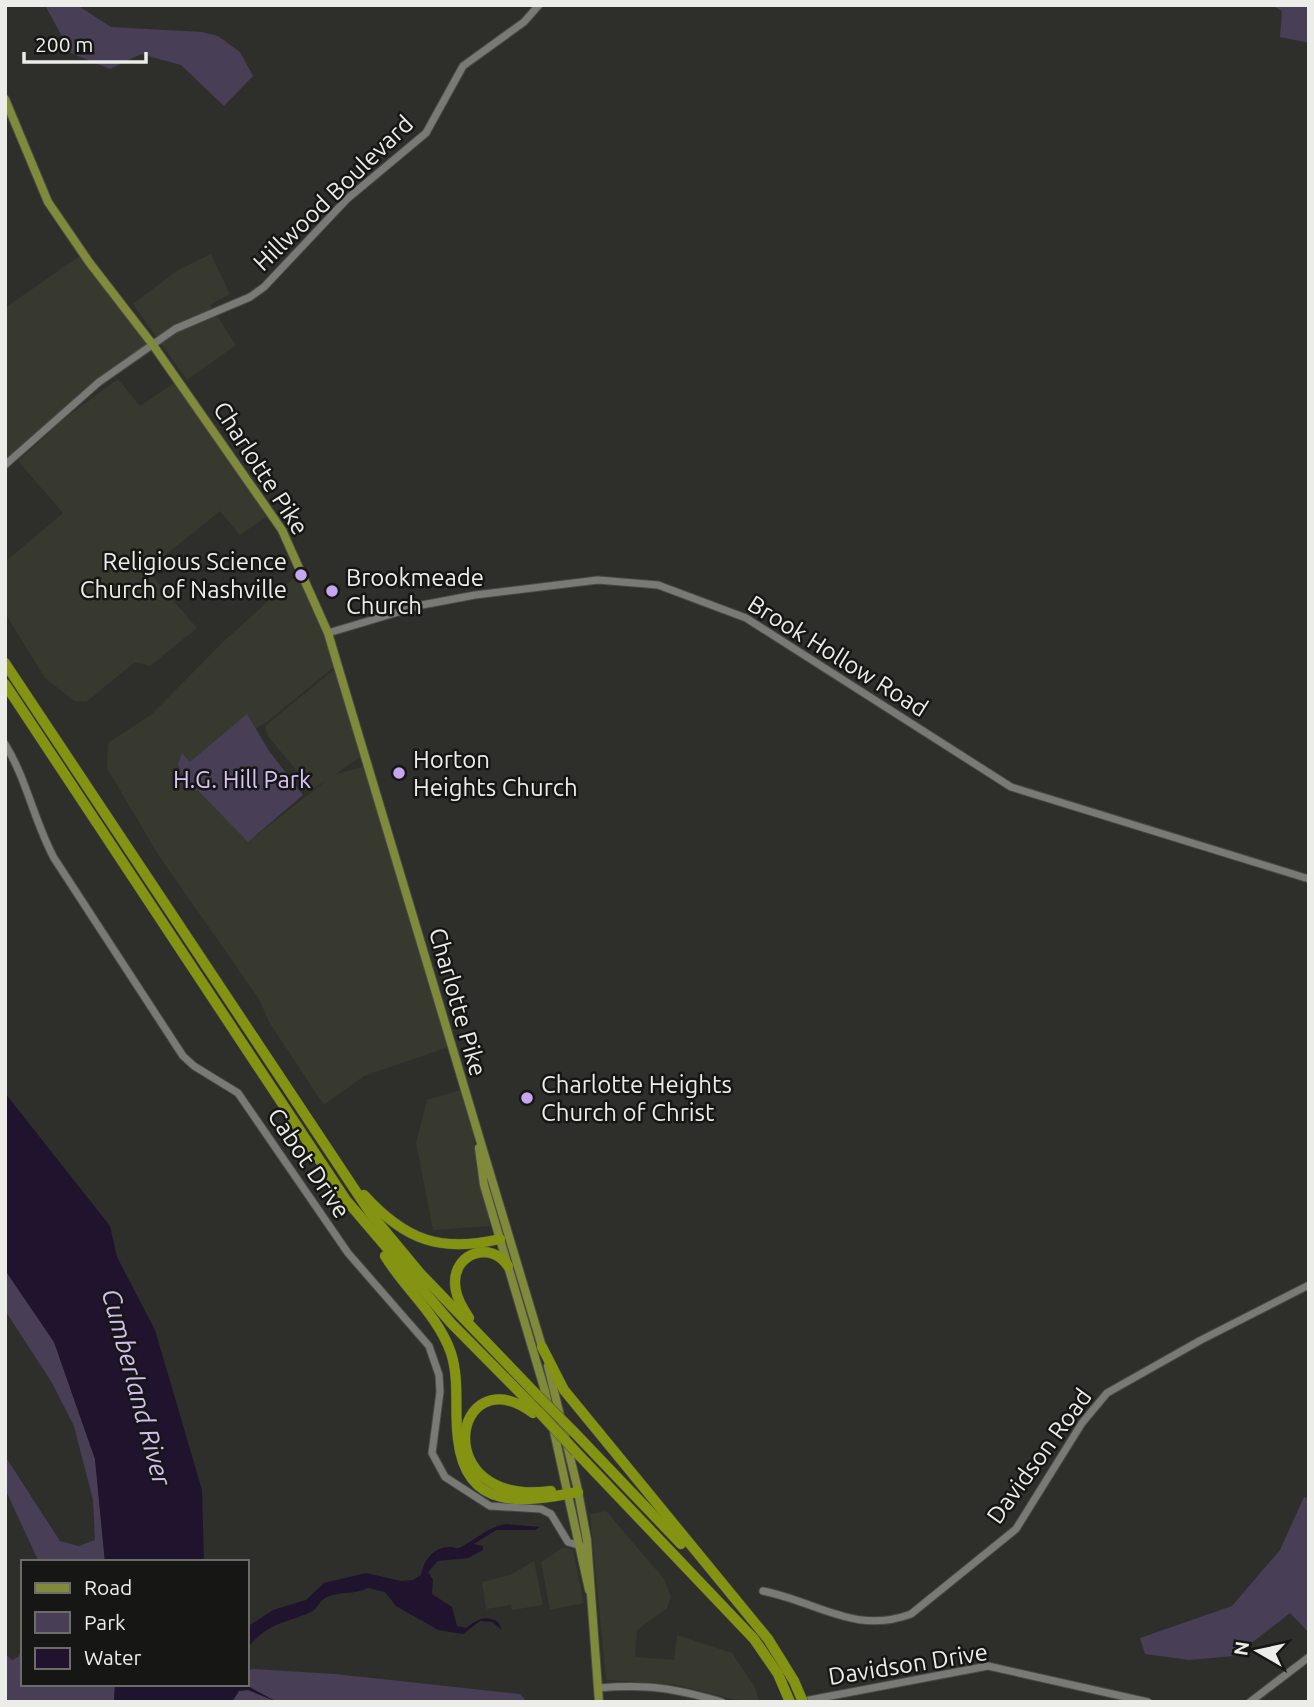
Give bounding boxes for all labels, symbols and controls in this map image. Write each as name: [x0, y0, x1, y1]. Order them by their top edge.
scale bar: [24, 21, 147, 65]
text: 200 m: [35, 32, 93, 56]
street label: Hillwood Boulevard: [248, 110, 418, 276]
street label: Charlotte Pike: [208, 397, 314, 539]
place label: Religious Science Church of Nashville: [80, 548, 287, 603]
place label: Brookmeade Church: [346, 564, 484, 619]
marker: Religious Science Church of Nashville: [293, 567, 309, 583]
marker: Brookmeade Church: [324, 583, 340, 599]
street label: Brook Hollow Road: [743, 590, 933, 722]
place label: Horton Heights Church: [413, 746, 578, 801]
marker: Horton Heights Church: [391, 765, 407, 781]
park label: H.G. Hill Park: [173, 766, 311, 793]
street label: Charlotte Pike: [424, 925, 492, 1079]
place label: Charlotte Heights Church of Christ: [541, 1071, 732, 1126]
marker: Charlotte Heights Church of Christ: [519, 1090, 535, 1106]
street label: Cabot Drive: [262, 1103, 356, 1223]
water label: Cumberland River: [97, 1285, 178, 1490]
street label: Davidson Road: [981, 1383, 1097, 1529]
legend: [21, 1560, 248, 1686]
text: Road: [84, 1575, 132, 1599]
text: Park: [84, 1610, 126, 1634]
north arrow: [1223, 1616, 1293, 1686]
street label: Davidson Drive: [826, 1638, 990, 1690]
text: N: [1229, 1640, 1253, 1657]
text: Water: [84, 1645, 142, 1669]

